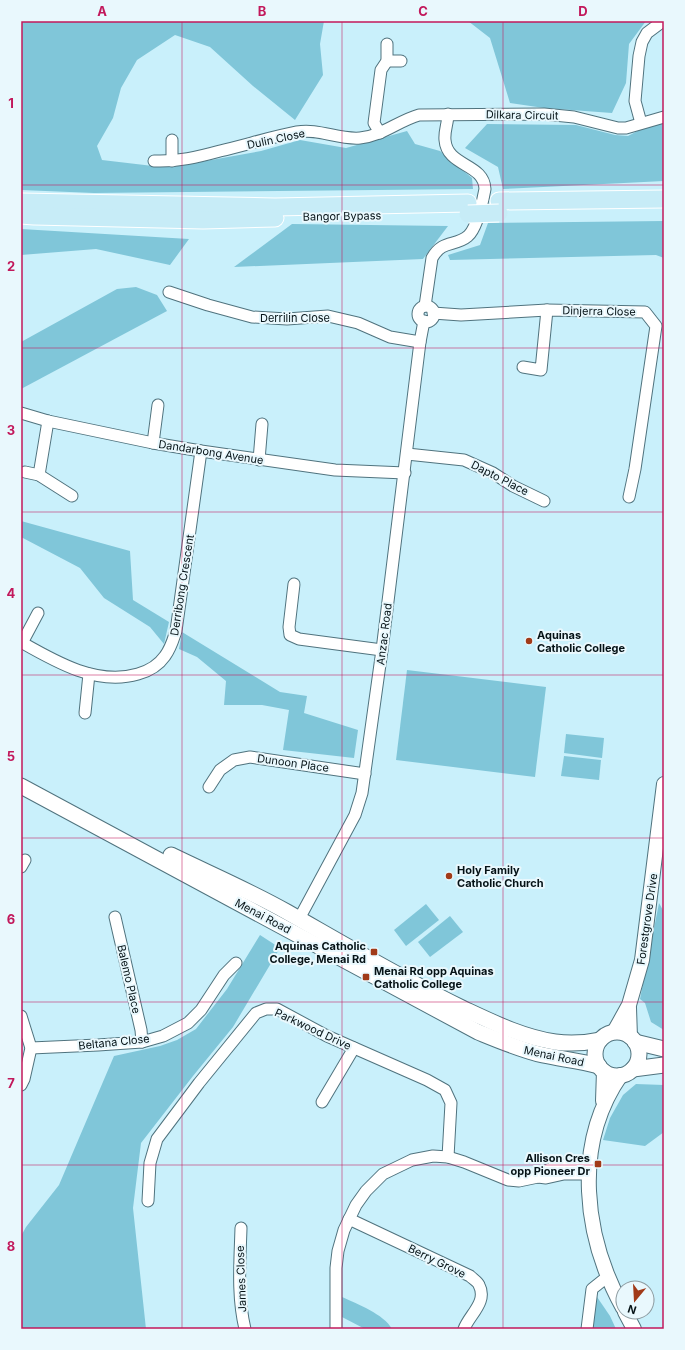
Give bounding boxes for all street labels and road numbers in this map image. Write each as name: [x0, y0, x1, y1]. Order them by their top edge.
street label: Dilkara Circuit: [486, 107, 559, 123]
street label: Dulin Close: [246, 126, 306, 152]
street label: Bangor Bypass: [303, 208, 382, 224]
street label: Dinjerra Close: [562, 303, 636, 319]
street label: Derrilin Close: [260, 311, 330, 325]
street label: Dandarbong Avenue: [157, 437, 265, 467]
street label: Dapto Place: [469, 458, 531, 498]
street label: Derribong Crescent: [167, 533, 197, 637]
street label: Anzac Road: [373, 602, 395, 666]
street label: Dunoon Place: [256, 751, 330, 775]
street label: Forestgrove Drive: [634, 872, 660, 966]
street label: Menai Road: [233, 895, 293, 937]
street label: Balemo Place: [114, 943, 144, 1015]
street label: Parkwood Drive: [273, 1005, 353, 1053]
street label: Beltana Close: [78, 1031, 150, 1053]
street label: Menai Road: [523, 1043, 585, 1069]
street label: Berry Grove: [406, 1241, 468, 1281]
street label: James Close: [233, 1245, 249, 1313]

